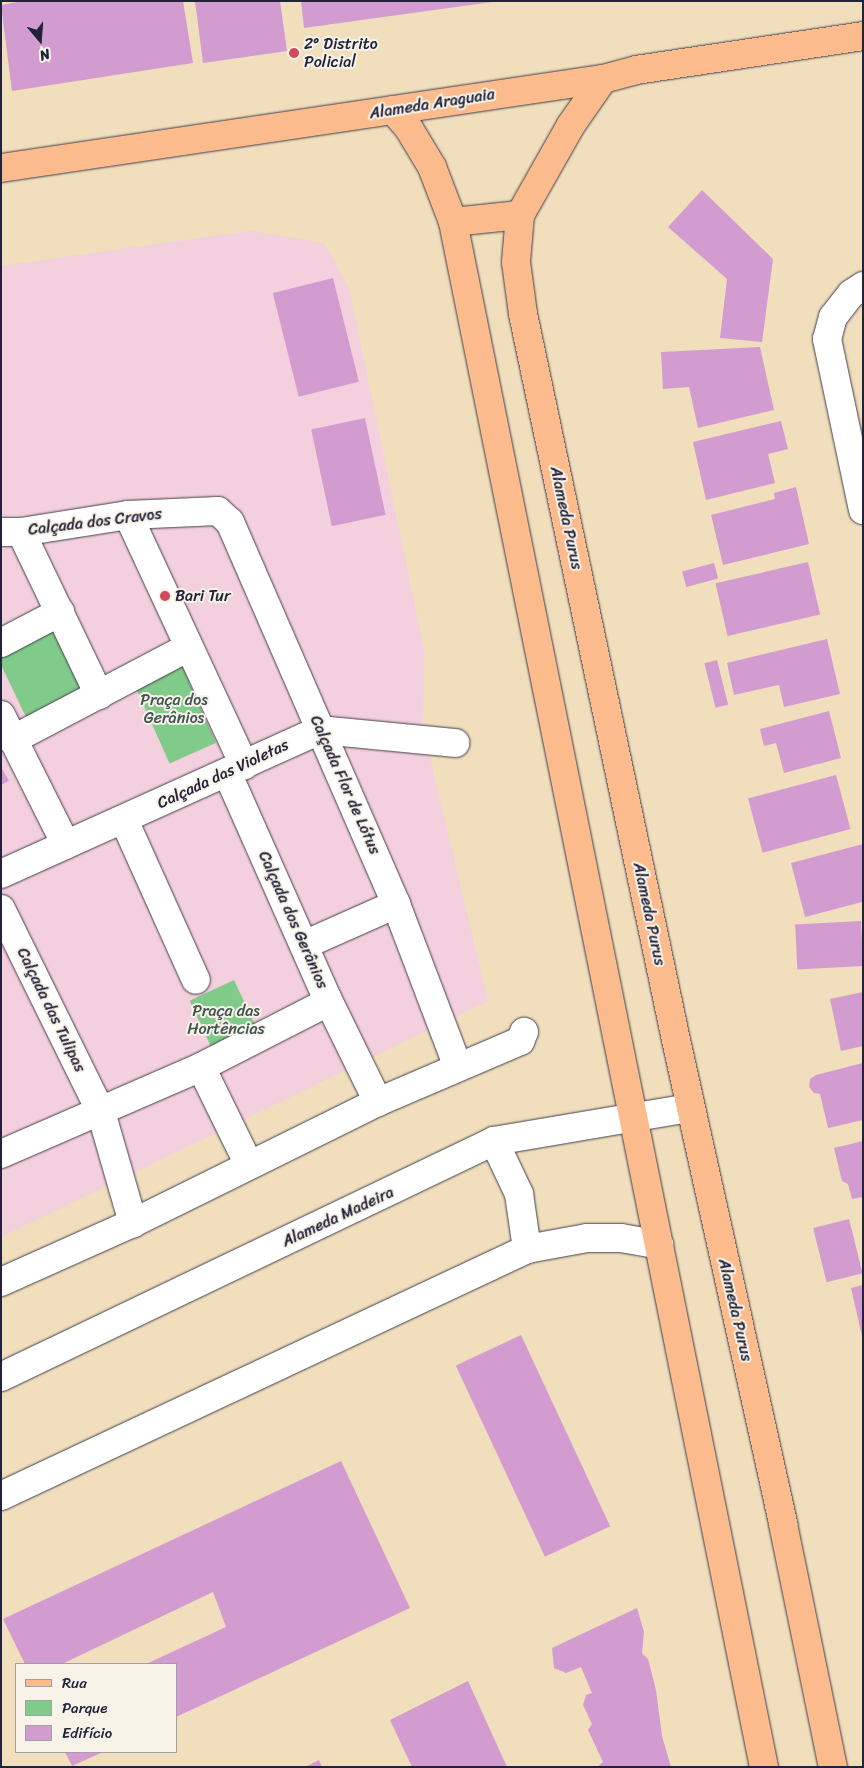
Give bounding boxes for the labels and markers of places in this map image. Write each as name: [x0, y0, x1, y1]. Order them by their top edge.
place label: 2º Distrito Policial: [304, 34, 378, 72]
marker: 2º Distrito Policial: [288, 47, 300, 59]
place label: Bari Tur: [175, 586, 231, 606]
marker: Bari Tur: [159, 590, 171, 602]

